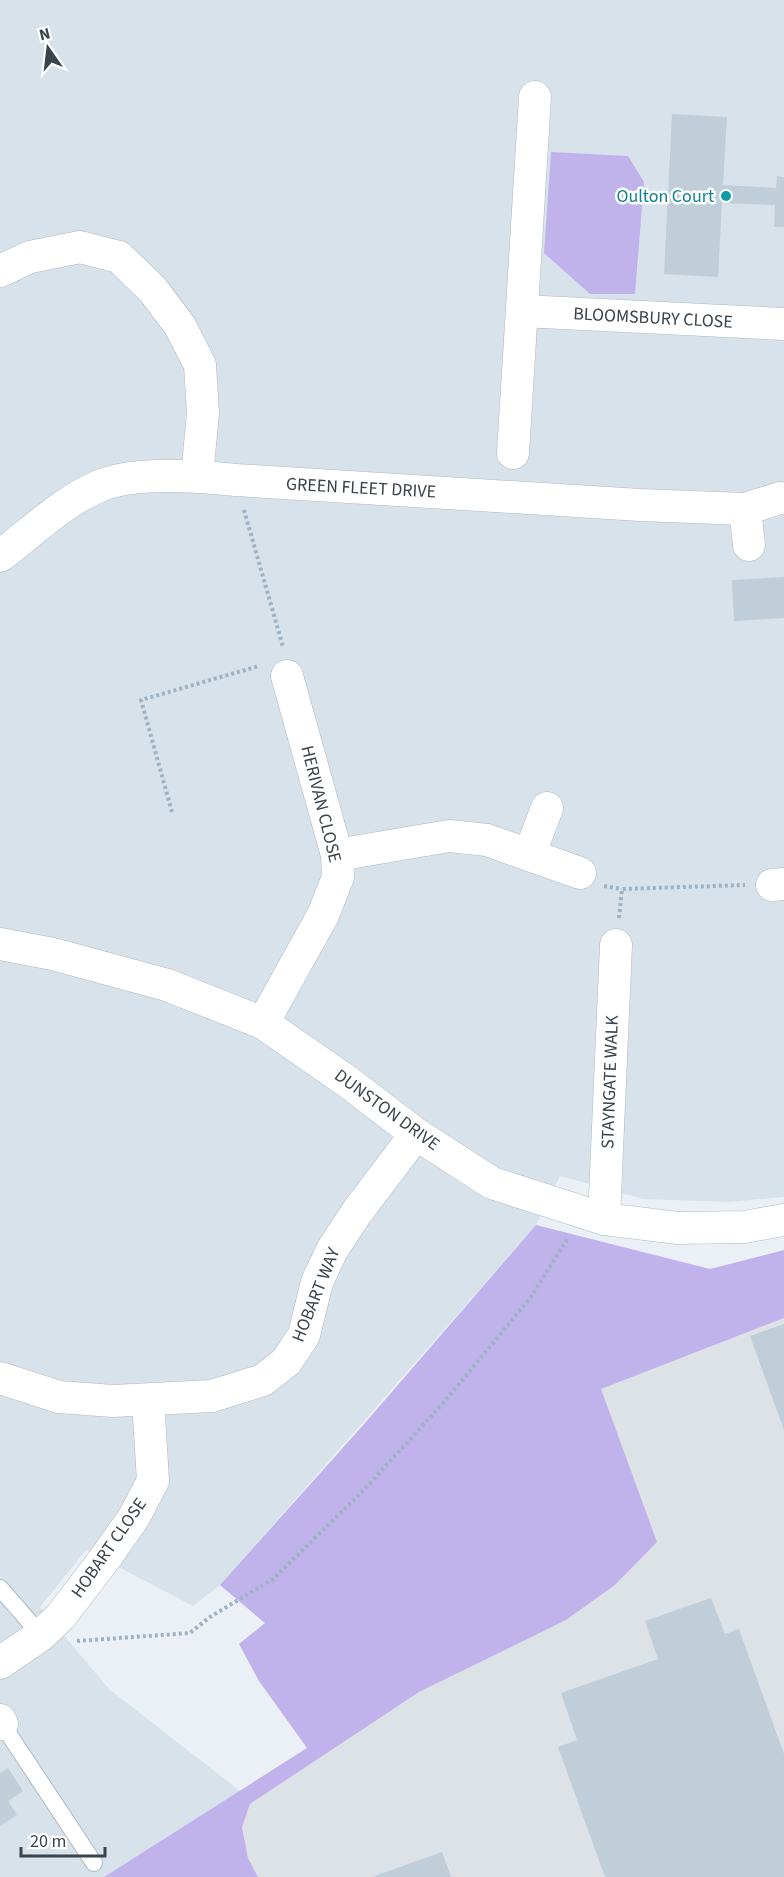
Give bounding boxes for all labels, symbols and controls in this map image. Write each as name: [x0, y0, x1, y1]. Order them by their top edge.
north arrow: [18, 18, 78, 78]
text: N: [37, 22, 52, 46]
place label: Oulton Court: [616, 184, 714, 209]
marker: Oulton Court: [719, 189, 733, 203]
street label: BLOOMSBURY CLOSE: [573, 301, 733, 335]
street label: GREEN FLEET DRIVE: [285, 472, 437, 504]
street label: HERIVAN CLOSE: [294, 743, 348, 865]
street label: STAYNGATE WALK: [595, 1014, 625, 1149]
street label: DUNSTON DRIVE: [329, 1063, 445, 1157]
street label: HOBART WAY: [286, 1244, 346, 1346]
street label: HOBART CLOSE: [65, 1493, 153, 1603]
scale bar: [21, 1820, 105, 1858]
text: 20 m: [30, 1829, 66, 1854]

